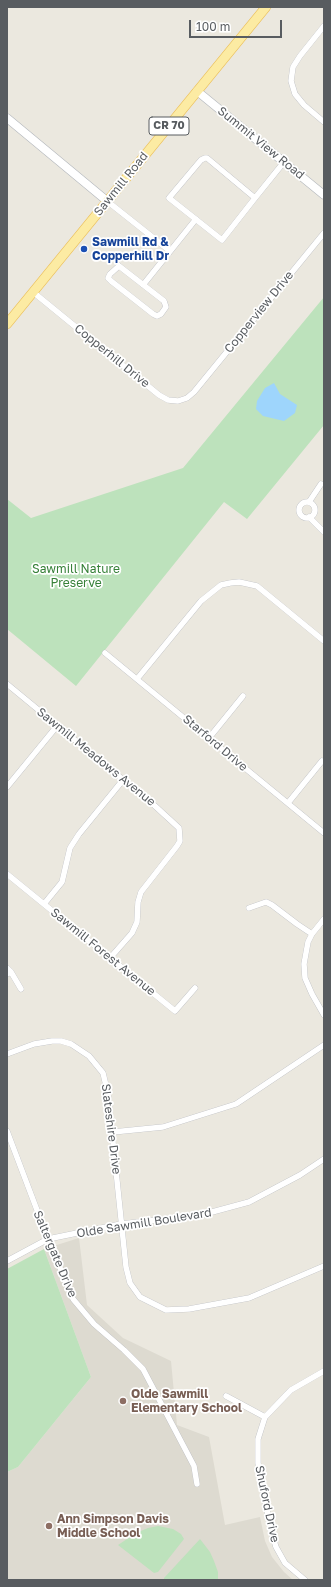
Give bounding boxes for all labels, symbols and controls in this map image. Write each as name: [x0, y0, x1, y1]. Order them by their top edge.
scale bar: [191, 12, 284, 38]
text: 100 m: [196, 19, 230, 34]
street label: Summit View Road: [215, 104, 307, 182]
road number: CR 70: [149, 117, 189, 135]
street label: Sawmill Road: [91, 149, 151, 219]
place label: Sawmill Rd & Copperhill Dr: [92, 235, 169, 263]
marker: Sawmill Rd & Copperhill Dr: [79, 244, 89, 254]
street label: Copperview Drive: [222, 268, 296, 356]
street label: Copperhill Drive: [71, 321, 153, 391]
park label: Sawmill Nature Preserve: [32, 562, 120, 590]
street label: Sawmill Meadows Avenue: [34, 705, 158, 809]
street label: Starford Drive: [180, 712, 250, 774]
street label: Sawmill Forest Avenue: [48, 905, 158, 999]
street label: Slateshire Drive: [98, 1083, 124, 1175]
street label: Olde Sawmill Boulevard: [75, 1205, 213, 1241]
street label: Saltergate Drive: [30, 1208, 80, 1300]
place label: Olde Sawmill Elementary School: [131, 1387, 242, 1415]
marker: Olde Sawmill Elementary School: [118, 1396, 128, 1406]
street label: Shuford Drive: [252, 1464, 282, 1544]
place label: Ann Simpson Davis Middle School: [57, 1512, 169, 1540]
marker: Ann Simpson Davis Middle School: [44, 1521, 54, 1531]

